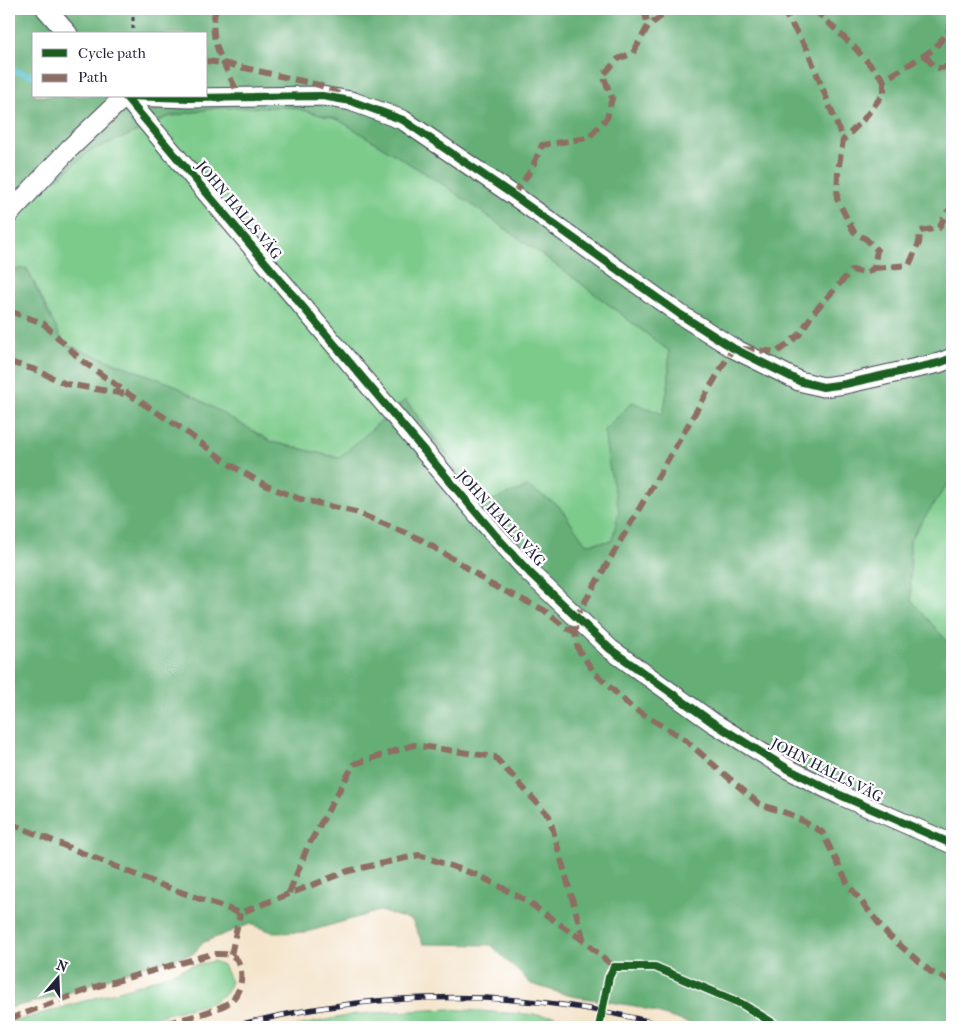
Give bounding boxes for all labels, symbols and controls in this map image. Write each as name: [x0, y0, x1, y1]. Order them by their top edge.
legend: [32, 32, 208, 98]
text: Cycle path: [78, 44, 146, 62]
text: Path: [78, 68, 108, 86]
street label: JOHN HALLS VÄG: [192, 156, 286, 263]
street label: JOHN HALLS VÄG: [452, 465, 549, 570]
street label: JOHN HALLS VÄG: [767, 734, 886, 806]
north arrow: [32, 954, 82, 1004]
text: N: [54, 956, 70, 976]

